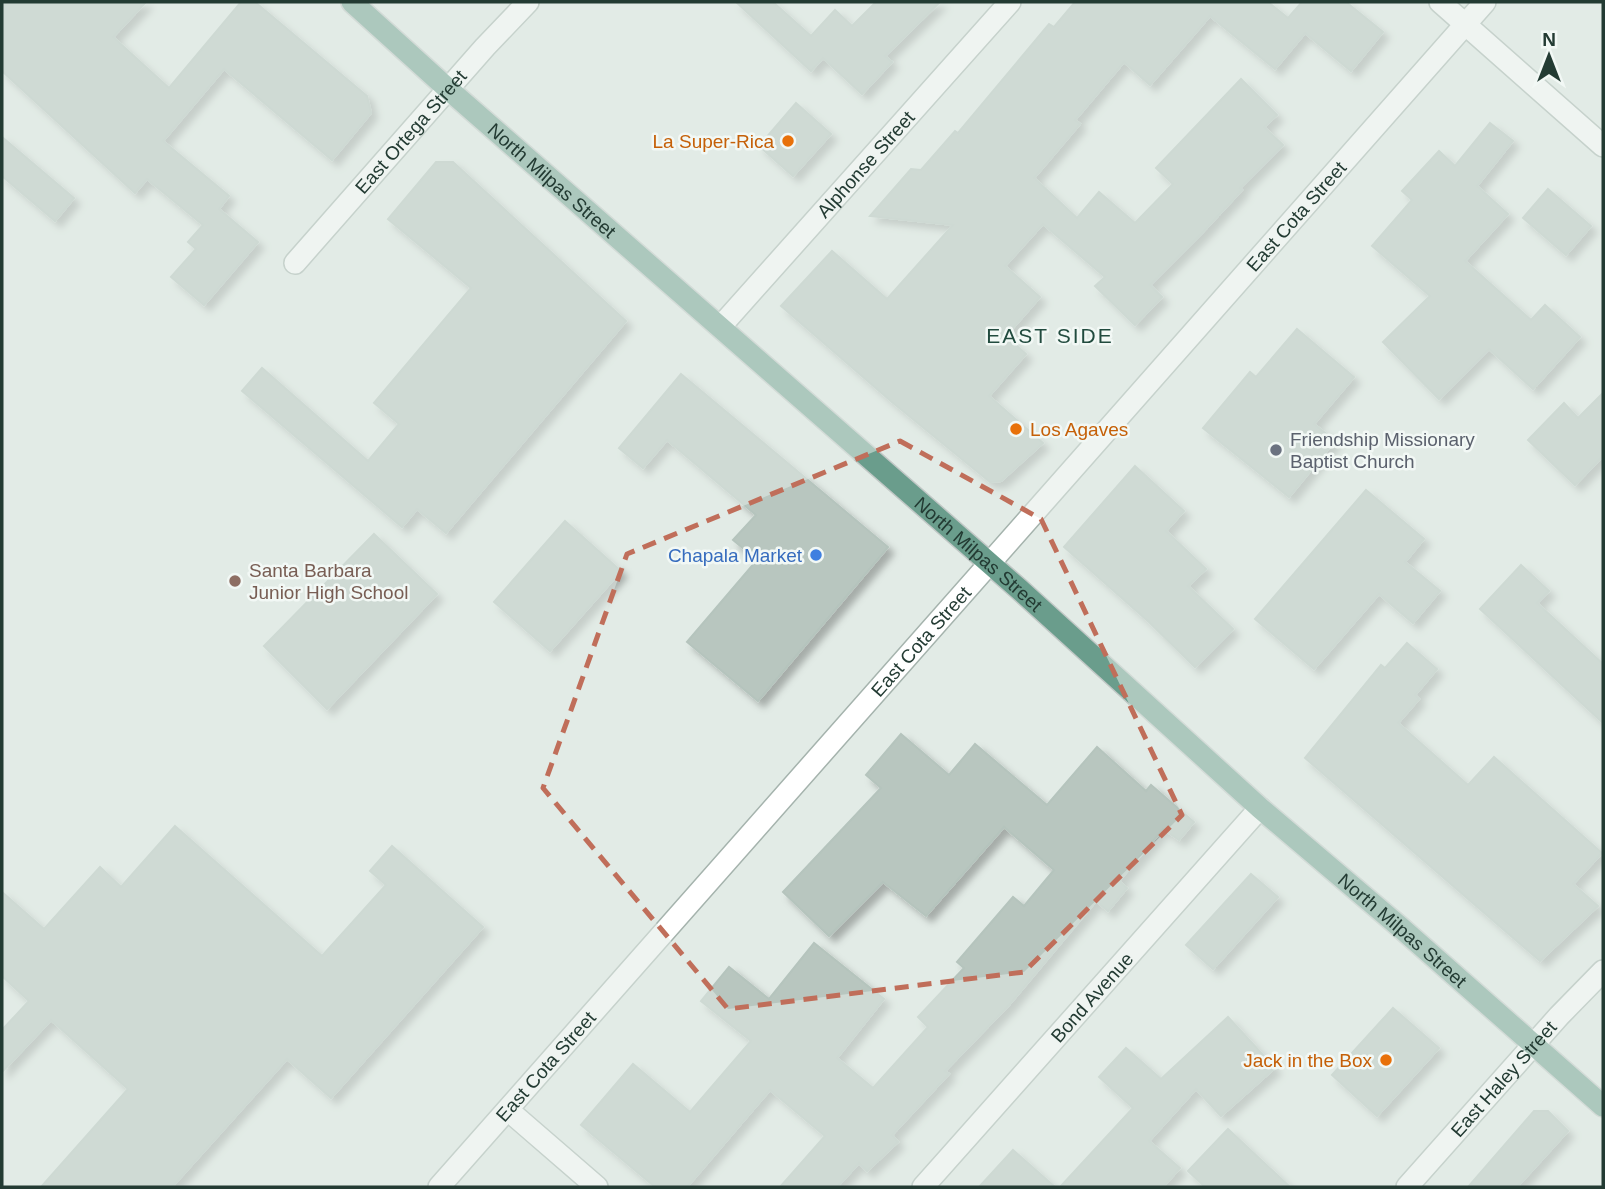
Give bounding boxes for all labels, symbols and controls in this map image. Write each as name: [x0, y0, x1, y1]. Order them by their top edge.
north arrow: [1514, 21, 1584, 91]
text: N: [1542, 29, 1556, 50]
street label: East Ortega Street: [351, 65, 471, 198]
street label: Alphonse Street: [813, 106, 919, 222]
street label: North Milpas Street: [484, 119, 621, 242]
place label: La Super-Rica: [653, 131, 774, 152]
marker: La Super-Rica: [780, 133, 796, 149]
street label: East Cota Street: [1242, 156, 1351, 275]
district label: EAST SIDE: [986, 324, 1114, 347]
place label: Los Agaves: [1030, 419, 1128, 440]
marker: Los Agaves: [1008, 421, 1024, 437]
place label: Friendship Missionary Baptist Church: [1290, 429, 1475, 472]
marker: Friendship Missionary Baptist Church: [1268, 442, 1284, 458]
street label: North Milpas Street: [911, 492, 1047, 616]
place label: Chapala Market: [668, 545, 803, 566]
marker: Chapala Market: [808, 547, 824, 563]
place label: Santa Barbara Junior High School: [249, 560, 408, 603]
marker: Santa Barbara Junior High School: [227, 573, 243, 589]
street label: East Cota Street: [867, 581, 975, 700]
street label: North Milpas Street: [1334, 869, 1472, 992]
street label: Bond Avenue: [1046, 948, 1137, 1046]
street label: East Cota Street: [492, 1007, 600, 1126]
street label: East Haley Street: [1446, 1016, 1561, 1141]
place label: Jack in the Box: [1243, 1050, 1373, 1071]
marker: Jack in the Box: [1378, 1052, 1394, 1068]

